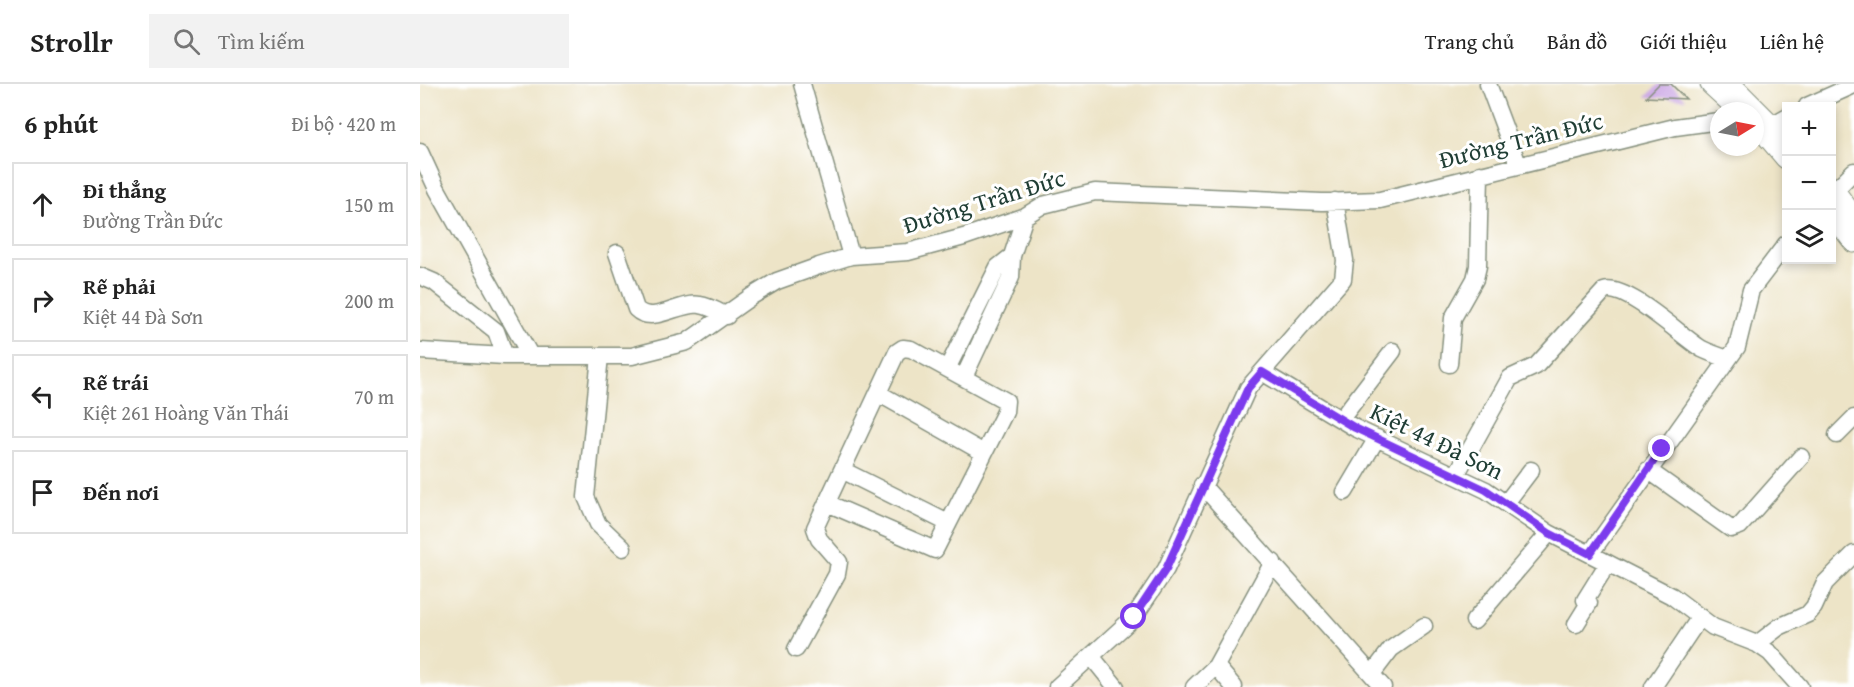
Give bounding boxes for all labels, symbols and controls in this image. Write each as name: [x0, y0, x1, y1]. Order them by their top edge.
search box: [149, 14, 569, 68]
text: Strollr: [30, 21, 113, 62]
icon: search: [170, 25, 203, 58]
text: Tìm kiếm: [218, 25, 305, 57]
text: Trang chủ: [1425, 26, 1514, 57]
text: Bản đồ: [1547, 26, 1607, 57]
text: Giới thiệu: [1640, 26, 1727, 57]
text: Liên hệ: [1760, 26, 1824, 57]
north arrow: [1710, 102, 1764, 156]
map controls: [1782, 102, 1836, 264]
button: +: [1782, 102, 1836, 156]
street label: Đường Trần Đức: [1435, 103, 1607, 177]
text: 6 phút: [24, 104, 98, 143]
text: Đi bộ · 420 m: [292, 109, 396, 138]
button: −: [1782, 156, 1836, 210]
street label: Đường Trần Đức: [899, 160, 1070, 242]
text: Đi thẳng: [83, 174, 166, 206]
icon: ahead: [26, 188, 59, 221]
text: 150 m: [344, 190, 394, 219]
text: Đường Trần Đức: [83, 206, 223, 235]
button: layers: [1782, 210, 1836, 264]
text: Rẽ phải: [83, 270, 156, 302]
icon: right: [26, 284, 59, 317]
text: 200 m: [344, 286, 394, 315]
text: Kiệt 44 Đà Sơn: [83, 302, 203, 331]
text: Rẽ trái: [83, 366, 149, 398]
icon: left: [26, 380, 59, 413]
text: 70 m: [354, 382, 394, 411]
street label: Kiệt 44 Đà Sơn: [1365, 394, 1510, 489]
text: Kiệt 261 Hoàng Văn Thái: [83, 398, 289, 427]
route end: [1648, 435, 1674, 461]
icon: arrive: [26, 476, 59, 509]
text: Đến nơi: [83, 476, 159, 508]
route start: [1120, 603, 1146, 629]

